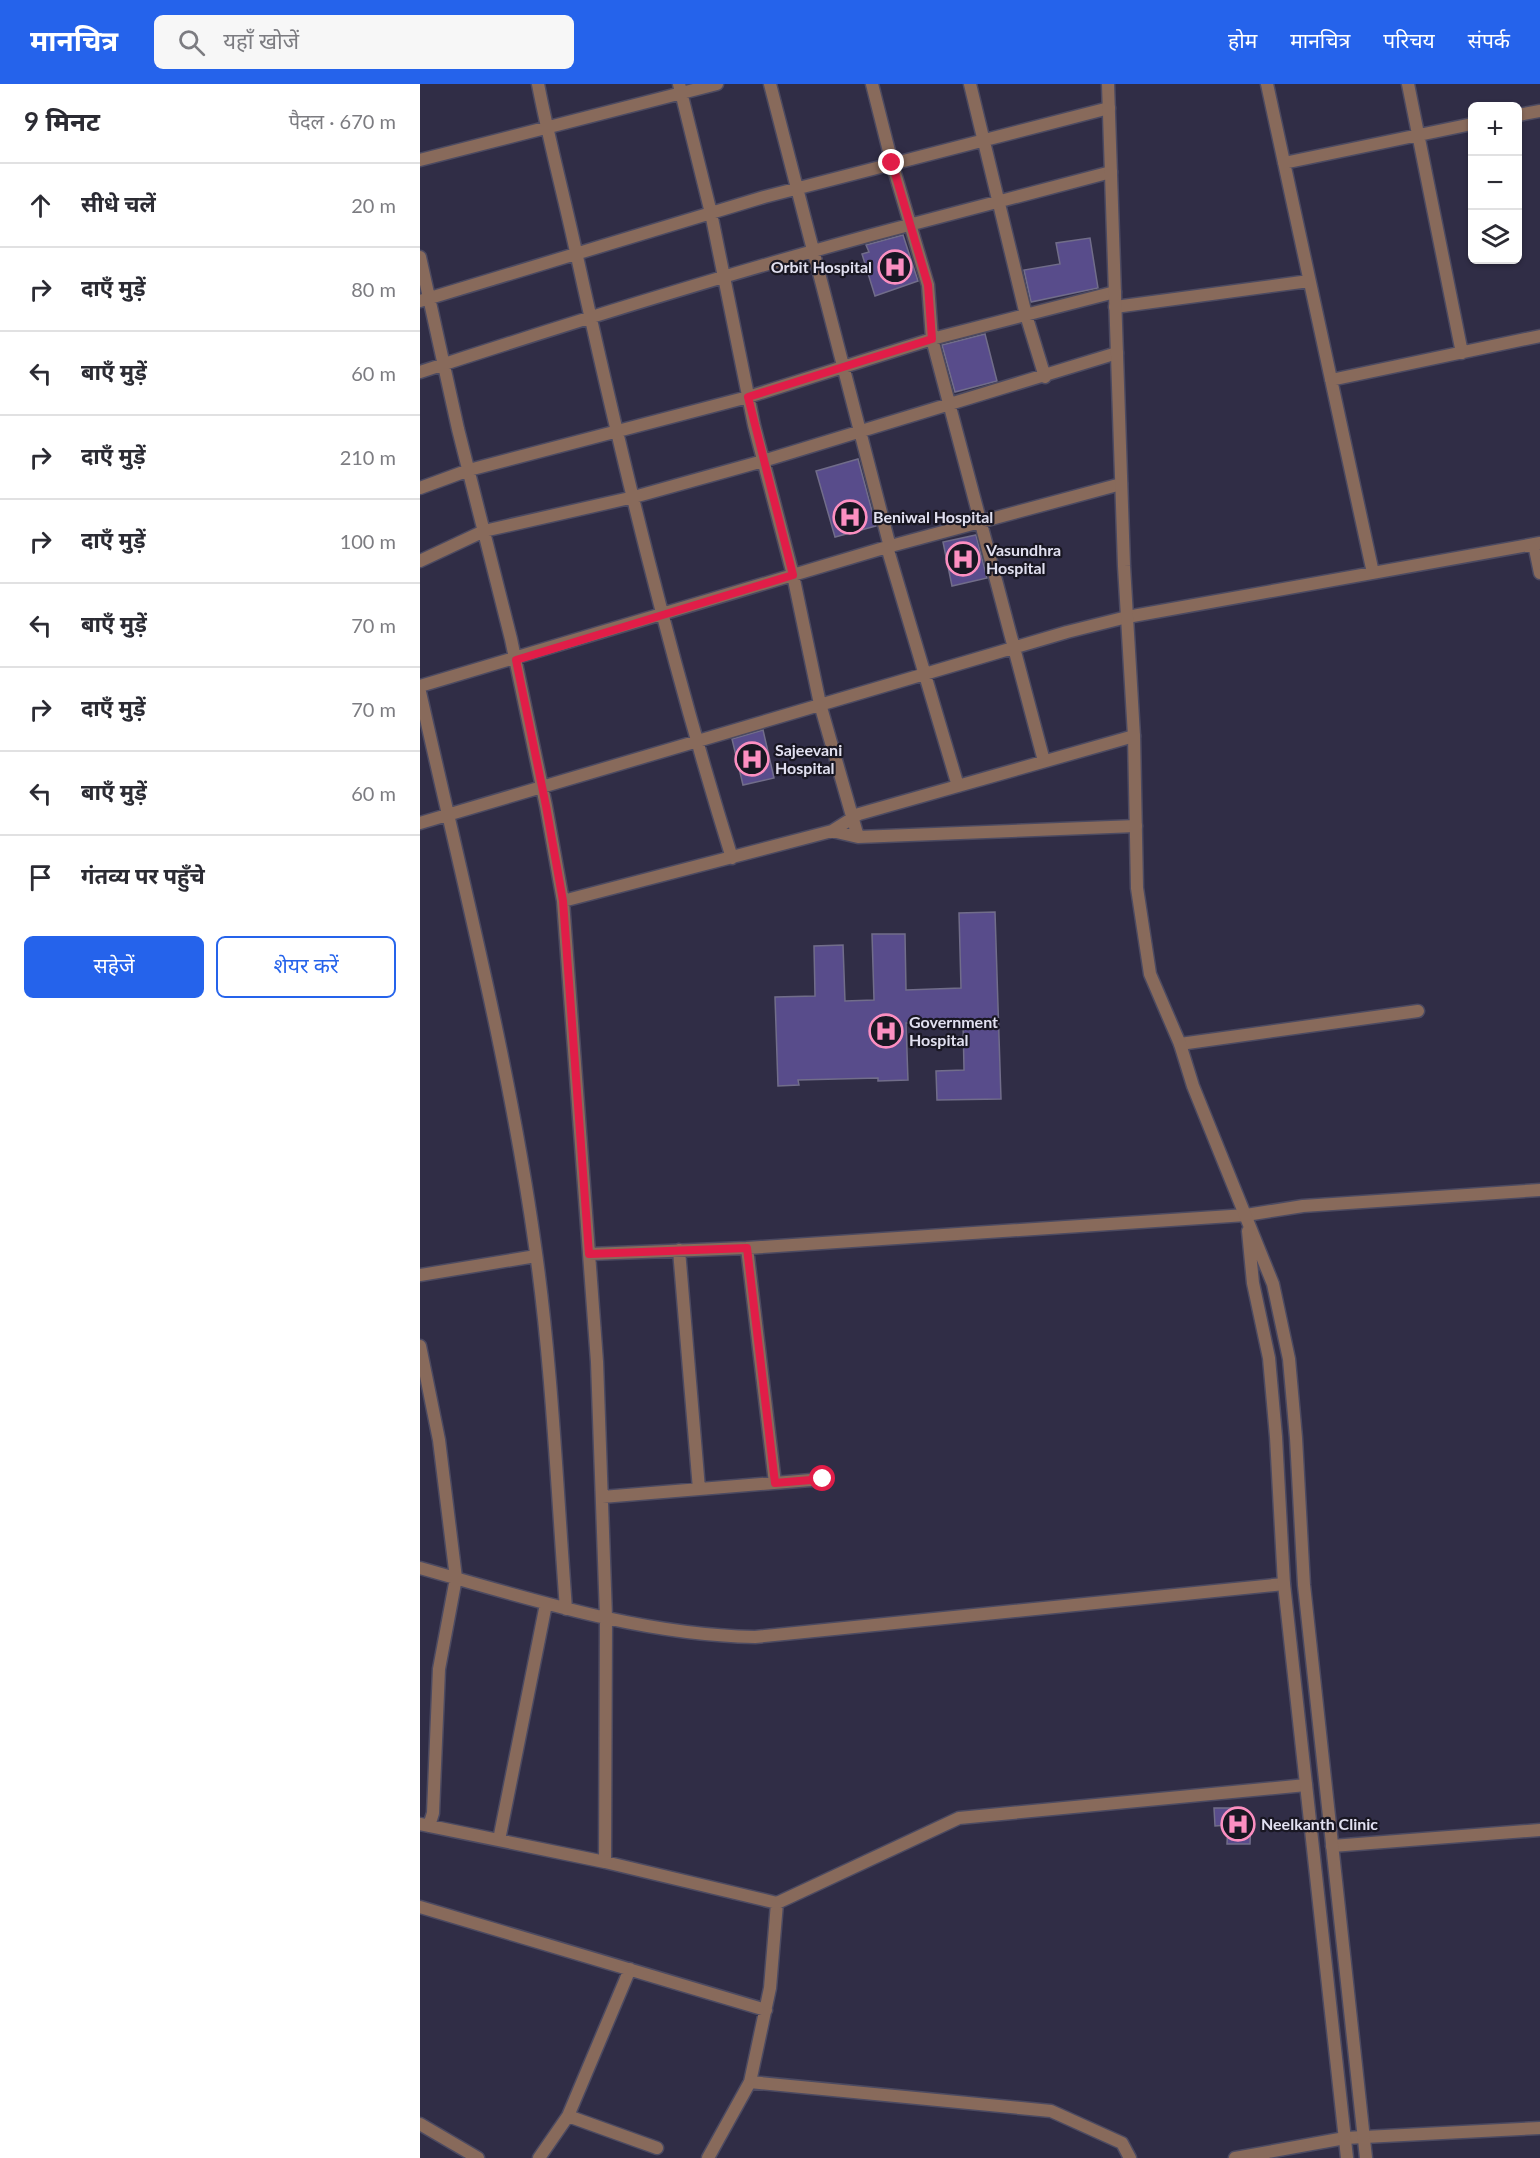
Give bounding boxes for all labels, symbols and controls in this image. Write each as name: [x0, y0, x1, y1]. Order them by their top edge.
search box: [154, 15, 574, 69]
text: मानचित्र: [30, 23, 118, 57]
icon: search: [175, 26, 208, 59]
text: यहाँ खोजें: [223, 27, 299, 54]
text: होम: [1228, 27, 1257, 52]
text: मानचित्र: [1290, 27, 1350, 52]
text: परिचय: [1383, 27, 1435, 52]
text: संपर्क: [1468, 27, 1510, 52]
map controls: [1468, 102, 1522, 264]
button: +: [1468, 102, 1522, 156]
text: 9 मिनट: [24, 105, 100, 137]
text: पैदल · 670 m: [289, 109, 396, 133]
route end: [878, 149, 904, 175]
button: −: [1468, 156, 1522, 210]
icon: ahead: [24, 189, 57, 222]
text: सीधे चलें: [81, 190, 156, 217]
text: 20 m: [351, 193, 396, 217]
button: layers: [1468, 210, 1522, 264]
hospital icon: Orbit Hospital: [877, 249, 913, 285]
place label: Orbit Hospital: [771, 257, 872, 276]
icon: right: [24, 273, 57, 306]
text: दाएँ मुड़ें: [81, 274, 145, 301]
text: 80 m: [351, 277, 396, 301]
icon: left: [24, 357, 57, 390]
text: बाएँ मुड़ें: [81, 358, 147, 385]
text: 60 m: [351, 361, 396, 385]
icon: right: [24, 441, 57, 474]
text: दाएँ मुड़ें: [81, 442, 145, 469]
text: 210 m: [340, 445, 396, 469]
hospital icon: Beniwal Hospital: [832, 499, 868, 535]
place label: Beniwal Hospital: [873, 507, 993, 526]
icon: right: [24, 525, 57, 558]
text: दाएँ मुड़ें: [81, 526, 145, 553]
text: 100 m: [340, 529, 396, 553]
place label: Vasundhra Hospital: [985, 540, 1061, 577]
hospital icon: Vasundhra Hospital: [945, 541, 981, 577]
icon: left: [24, 609, 57, 642]
text: बाएँ मुड़ें: [81, 610, 147, 637]
text: 70 m: [351, 613, 396, 637]
icon: right: [24, 693, 57, 726]
text: दाएँ मुड़ें: [81, 694, 145, 721]
text: 70 m: [351, 697, 396, 721]
place label: Sajeevani Hospital: [775, 740, 842, 777]
hospital icon: Sajeevani Hospital: [734, 741, 770, 777]
icon: left: [24, 777, 57, 810]
text: बाएँ मुड़ें: [81, 778, 147, 805]
text: 60 m: [351, 781, 396, 805]
icon: arrive: [24, 861, 57, 894]
text: गंतव्य पर पहुँचे: [81, 862, 205, 889]
button: सहेजें: [24, 936, 204, 998]
button: शेयर करें: [216, 936, 396, 998]
place label: Government Hospital: [909, 1012, 998, 1049]
hospital icon: Government Hospital: [868, 1013, 904, 1049]
route start: [809, 1465, 835, 1491]
hospital icon: Neelkanth Clinic: [1220, 1806, 1256, 1842]
place label: Neelkanth Clinic: [1261, 1814, 1378, 1833]

